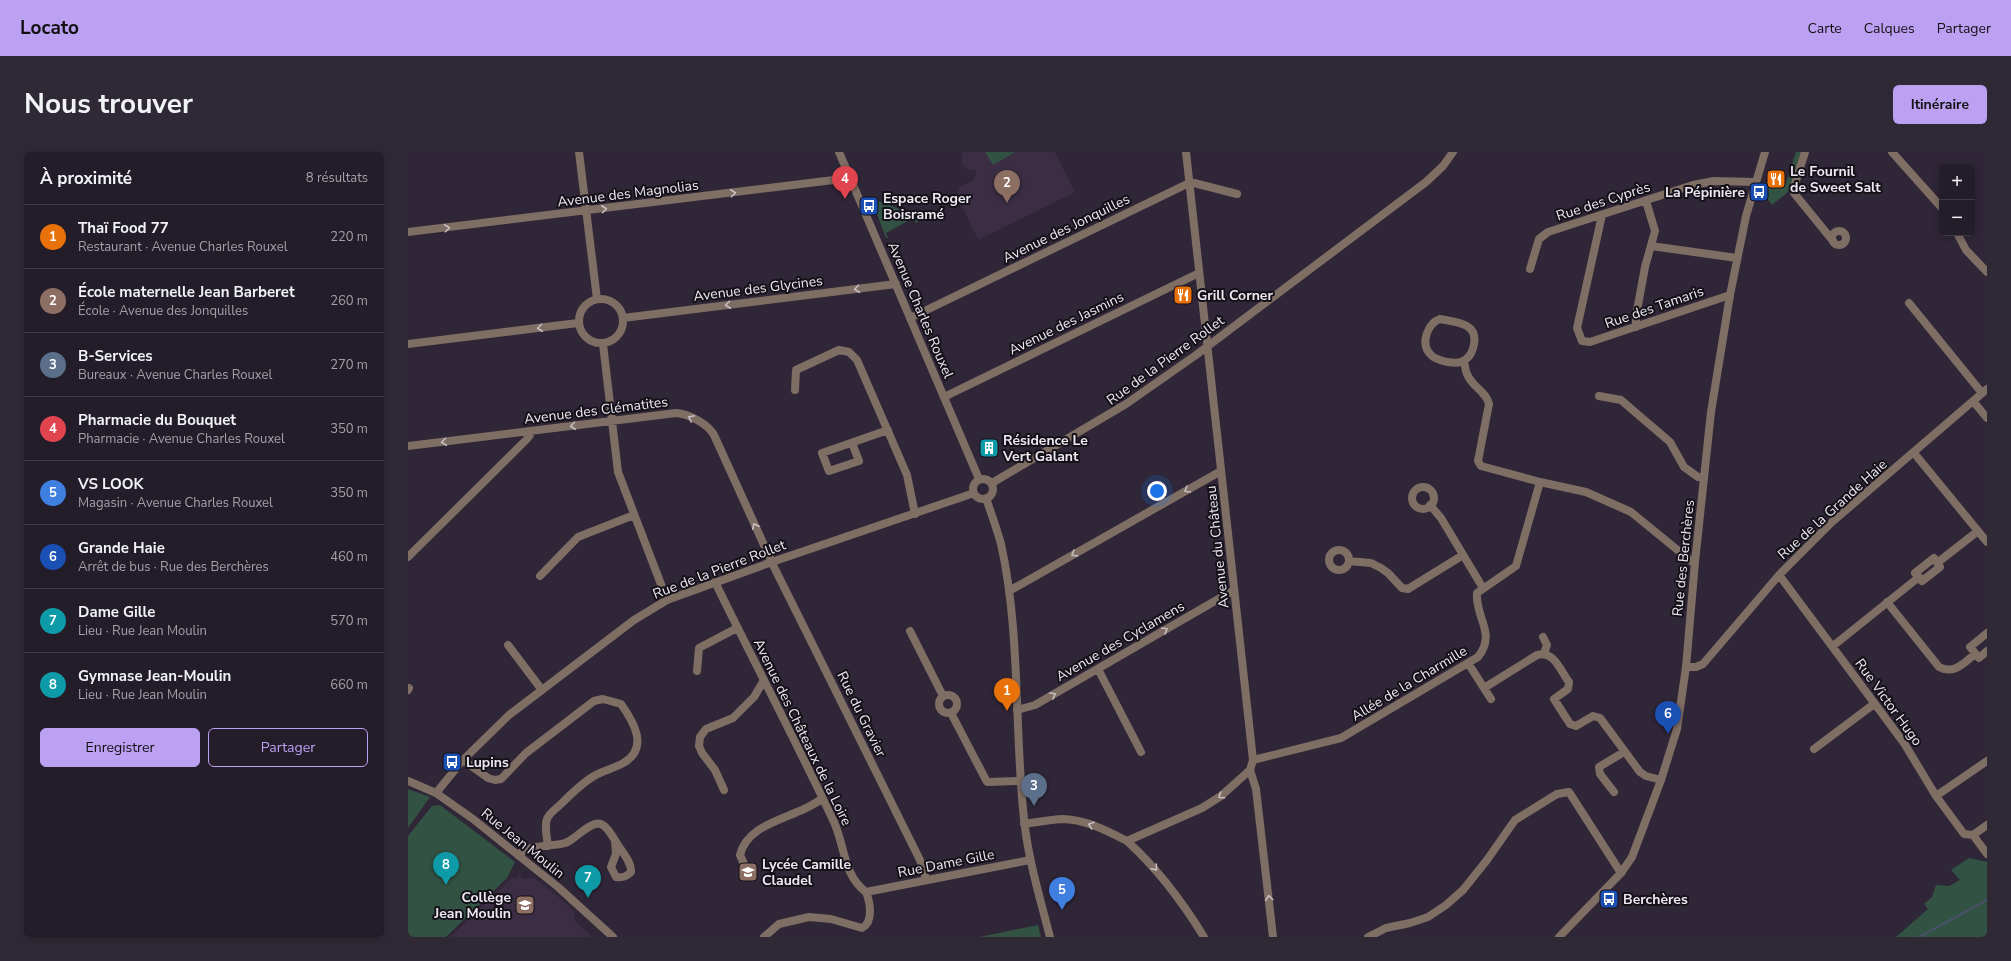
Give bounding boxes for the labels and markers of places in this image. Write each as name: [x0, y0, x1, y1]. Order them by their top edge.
place label: Le Fournil de Sweet Salt: [1790, 162, 1881, 197]
pin: 4: [832, 166, 858, 199]
restaurant icon: Le Fournil de Sweet Salt: [1765, 168, 1787, 190]
pin: 2: [994, 170, 1020, 203]
bus stop icon: La Pépinière: [1748, 181, 1770, 203]
place label: La Pépinière: [1665, 183, 1745, 202]
place label: Espace Roger Boisramé: [883, 189, 972, 224]
bus stop icon: Espace Roger Boisramé: [858, 195, 880, 217]
restaurant icon: Grill Corner: [1172, 284, 1194, 306]
place label: Grill Corner: [1197, 286, 1273, 305]
place label: Résidence Le Vert Galant: [1002, 431, 1088, 466]
building icon: Résidence Le Vert Galant: [978, 437, 1000, 459]
pin: 1: [994, 678, 1020, 711]
pin: 6: [1655, 701, 1681, 734]
bus stop icon: Lupins: [441, 751, 463, 773]
place label: Lupins: [466, 753, 509, 772]
pin: 3: [1021, 773, 1047, 806]
pin: 8: [433, 852, 459, 885]
place label: Lycée Camille Claudel: [762, 855, 852, 890]
school or university icon: Lycée Camille Claudel: [737, 861, 759, 883]
pin: 7: [575, 865, 601, 898]
pin: 5: [1049, 877, 1075, 910]
place label: Collège Jean Moulin: [433, 888, 511, 923]
bus stop icon: Berchères: [1598, 888, 1620, 910]
place label: Berchères: [1623, 890, 1688, 909]
school or university icon: Collège Jean Moulin: [514, 894, 536, 916]

